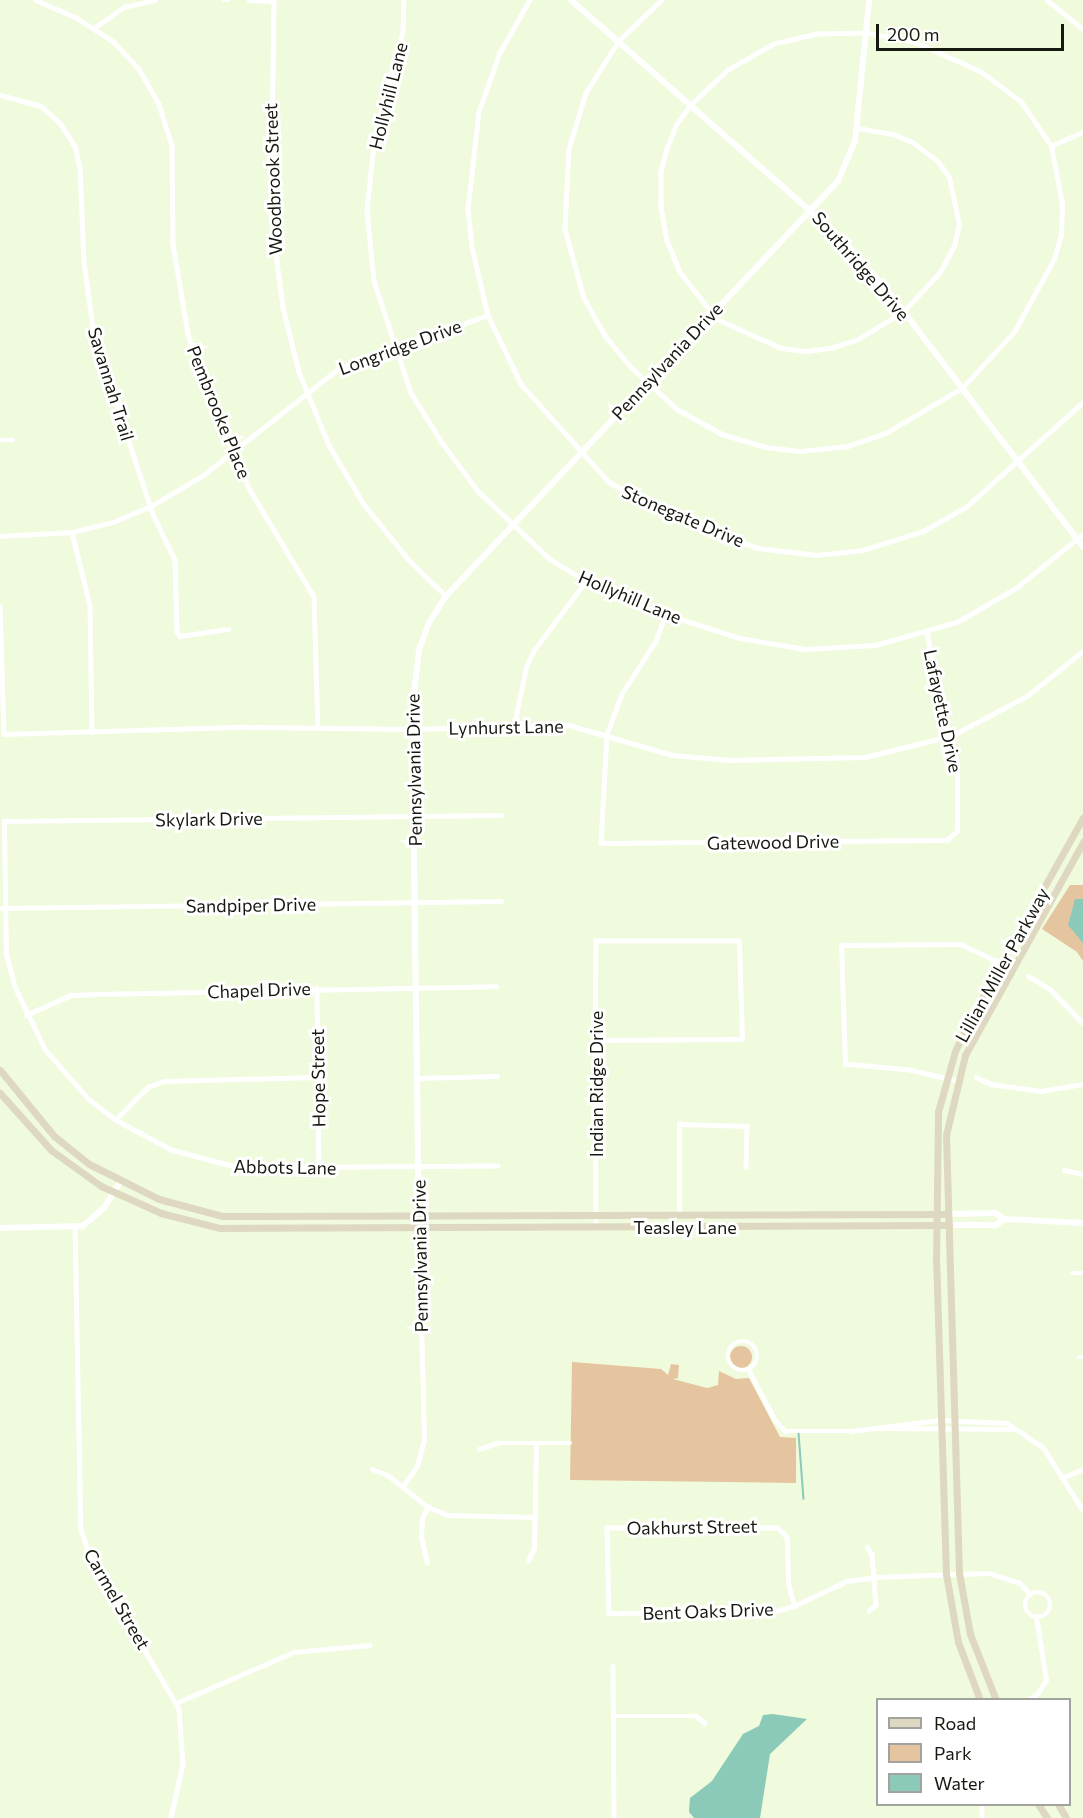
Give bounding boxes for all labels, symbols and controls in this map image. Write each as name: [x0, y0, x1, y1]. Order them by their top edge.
scale bar: [879, 12, 1066, 50]
text: 200 m: [887, 23, 940, 45]
street label: Hollyhill Lane: [364, 40, 412, 152]
street label: Woodbrook Street: [260, 103, 286, 255]
street label: Southridge Drive: [808, 207, 914, 325]
street label: Pennsylvania Drive: [607, 298, 727, 424]
street label: Longridge Drive: [336, 315, 464, 379]
street label: Savannah Trail: [83, 325, 139, 443]
street label: Pembrooke Place: [183, 343, 255, 481]
street label: Stonegate Drive: [619, 480, 747, 552]
street label: Hollyhill Lane: [575, 566, 685, 628]
street label: Lafayette Drive: [919, 647, 967, 775]
street label: Pennsylvania Drive: [402, 693, 426, 847]
street label: Lynhurst Lane: [448, 715, 564, 739]
street label: Skylark Drive: [155, 807, 263, 831]
street label: Gatewood Drive: [707, 830, 839, 854]
street label: Lillian Miller Parkway: [951, 884, 1053, 1046]
street label: Sandpiper Drive: [186, 893, 316, 917]
street label: Chapel Drive: [207, 977, 311, 1003]
street label: Indian Ridge Drive: [585, 1011, 607, 1157]
street label: Hope Street: [306, 1028, 330, 1128]
street label: Abbots Lane: [233, 1155, 337, 1179]
street label: Pennsylvania Drive: [408, 1179, 432, 1333]
street label: Teasley Lane: [633, 1216, 737, 1238]
street label: Oakhurst Street: [626, 1515, 758, 1539]
street label: Carmel Street: [79, 1545, 155, 1653]
street label: Bent Oaks Drive: [642, 1598, 774, 1624]
legend: [876, 1698, 1071, 1806]
text: Road: [934, 1712, 976, 1734]
text: Park: [934, 1742, 972, 1764]
text: Water: [934, 1772, 985, 1794]

